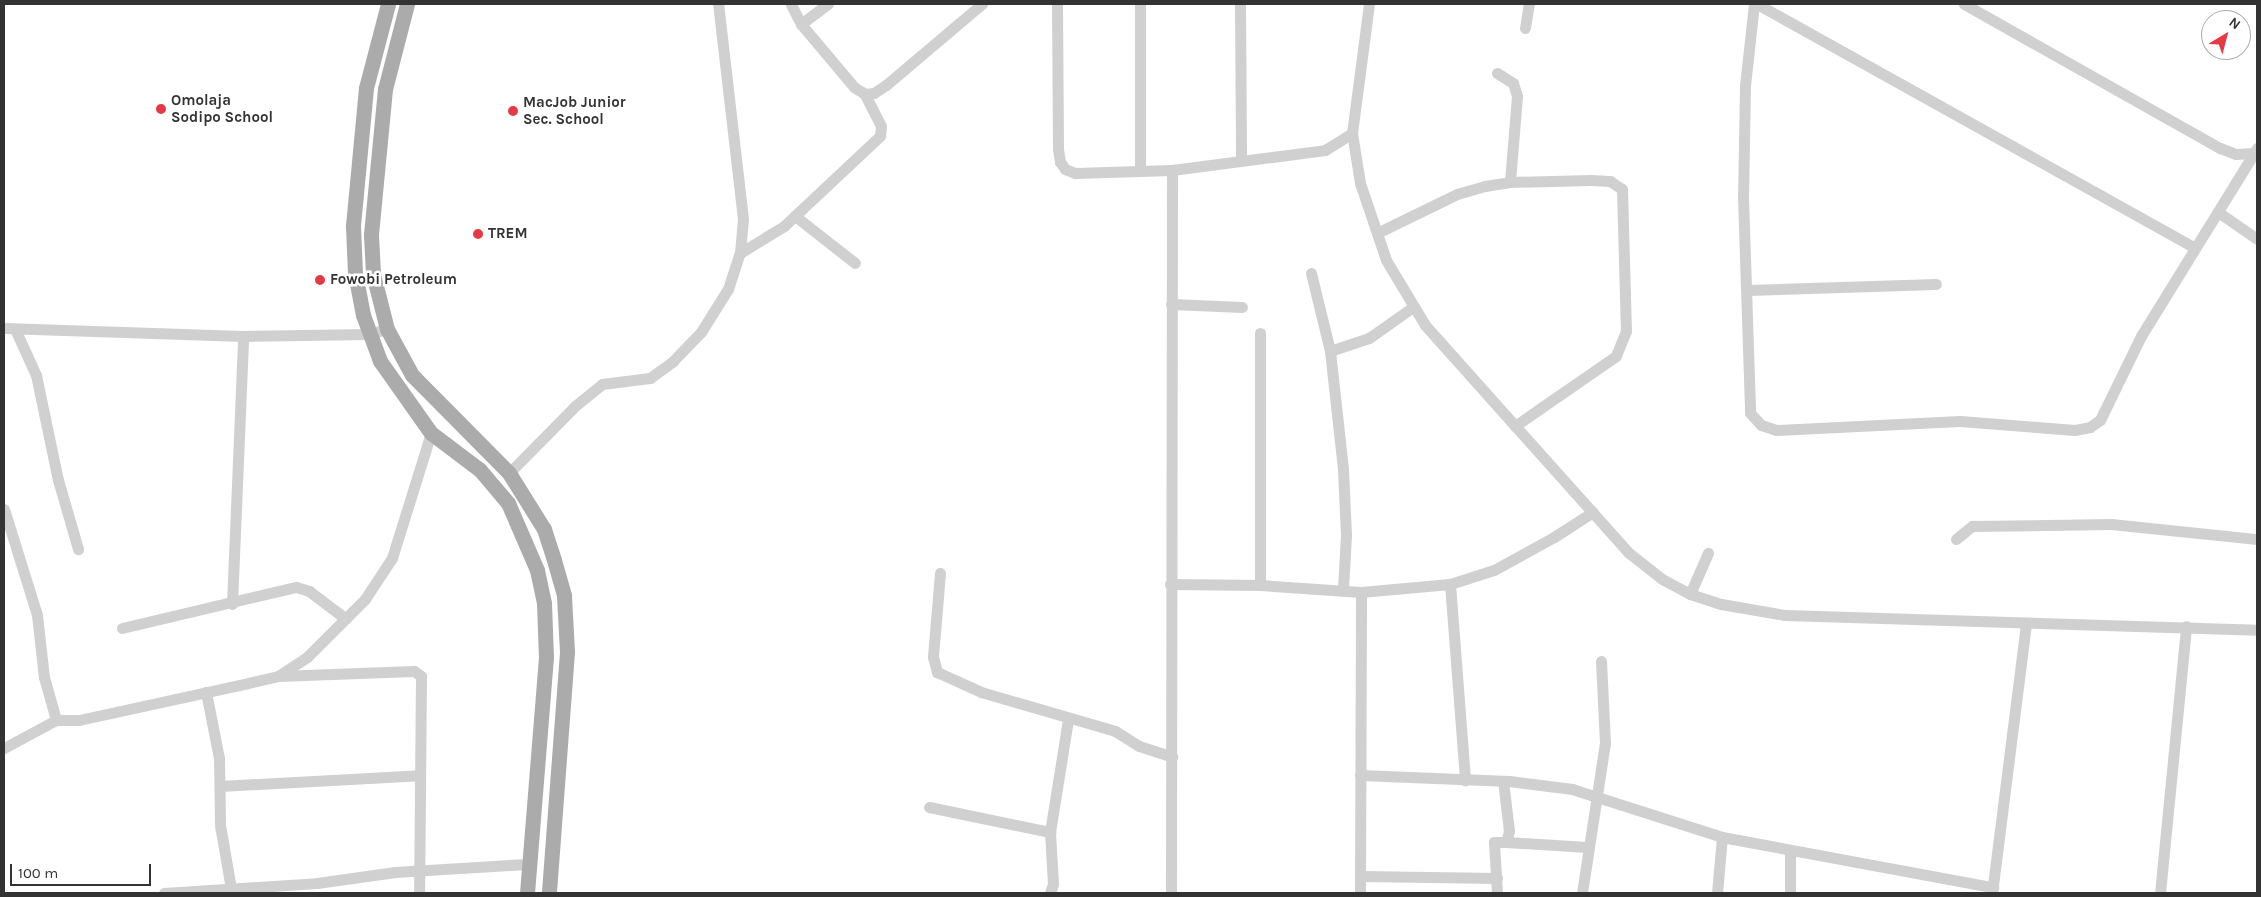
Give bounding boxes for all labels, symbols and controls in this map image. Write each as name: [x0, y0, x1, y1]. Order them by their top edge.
north arrow: [2201, 10, 2251, 60]
text: N: [2226, 14, 2244, 33]
place label: Omolaja Sodipo School: [171, 91, 273, 126]
place label: MacJob Junior Sec. School: [523, 93, 626, 128]
marker: Omolaja Sodipo School: [155, 103, 167, 115]
marker: MacJob Junior Sec. School: [507, 105, 519, 117]
place label: TREM: [488, 225, 528, 243]
marker: TREM: [472, 228, 484, 240]
place label: Fowobi Petroleum: [330, 271, 457, 289]
marker: Fowobi Petroleum: [314, 274, 326, 286]
scale bar: [12, 854, 154, 886]
text: 100 m: [18, 864, 58, 882]

